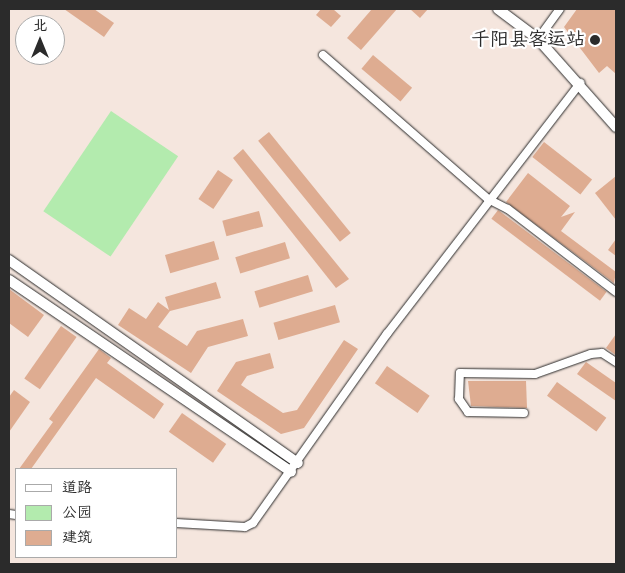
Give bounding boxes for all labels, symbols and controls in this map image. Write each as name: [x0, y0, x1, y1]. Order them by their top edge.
north arrow: [15, 15, 65, 65]
text: 北: [33, 16, 47, 36]
place label: 千阳县客运站: [471, 29, 585, 51]
marker: 千阳县客运站: [589, 34, 601, 46]
legend: [15, 468, 178, 558]
text: 道路: [62, 477, 92, 498]
text: 公园: [62, 502, 92, 523]
text: 建筑: [62, 527, 92, 548]

